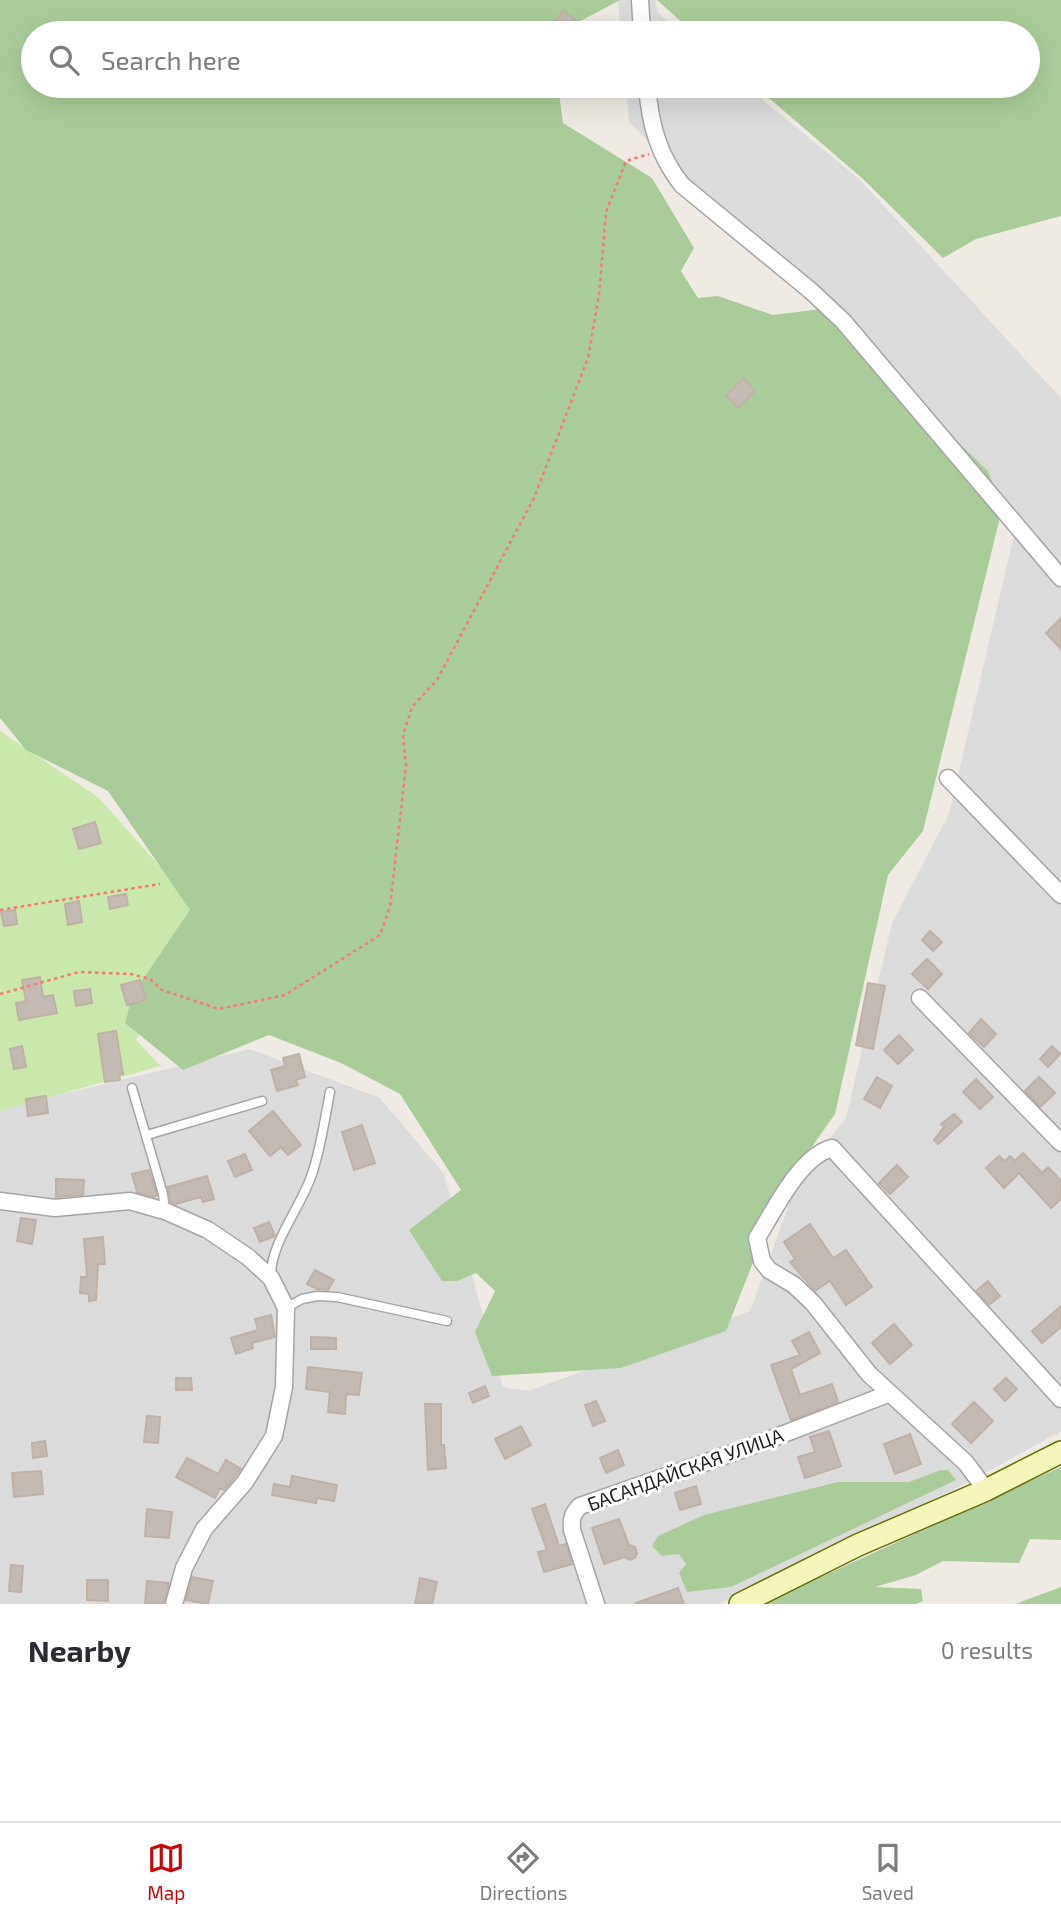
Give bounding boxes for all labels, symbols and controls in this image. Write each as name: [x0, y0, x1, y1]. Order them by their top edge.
search box: [21, 21, 1040, 98]
icon: search: [45, 41, 83, 79]
text: Search here: [101, 44, 241, 75]
street label: БАСАНДАЙСКАЯ УЛИЦА: [584, 1423, 786, 1515]
text: Nearby: [28, 1632, 131, 1668]
text: 0 results: [941, 1636, 1033, 1664]
tab: Map: [147, 1839, 185, 1904]
tab: Directions: [480, 1839, 567, 1904]
tab: Saved: [862, 1839, 914, 1904]

